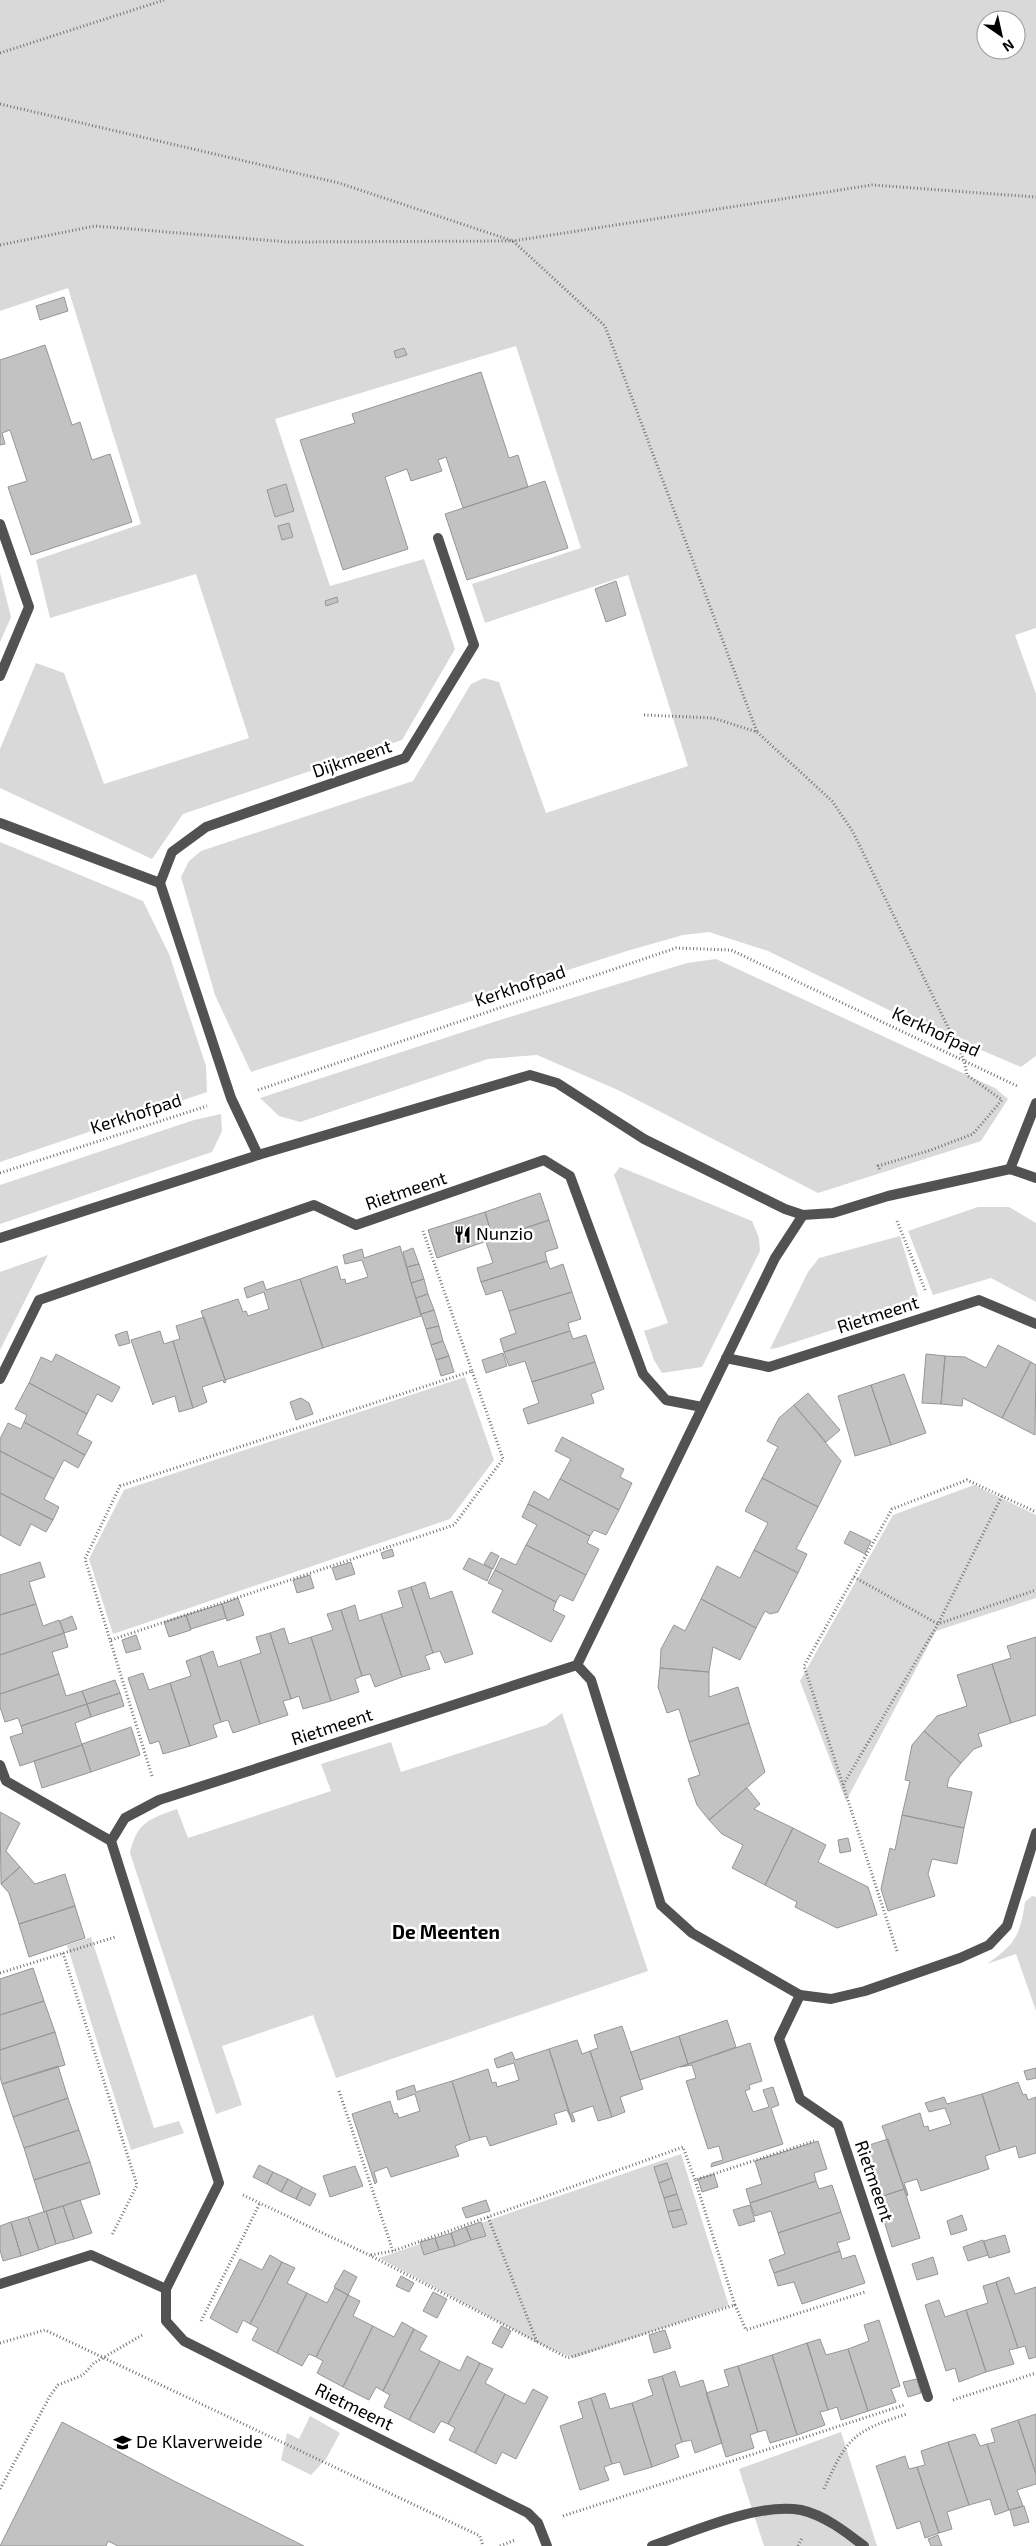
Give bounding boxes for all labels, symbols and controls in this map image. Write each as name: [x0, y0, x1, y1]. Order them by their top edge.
north arrow: [976, 10, 1026, 60]
text: N: [1000, 36, 1017, 56]
street label: Dijkmeent: [309, 734, 394, 782]
street label: Kerkhofpad: [471, 959, 568, 1011]
street label: Kerkhofpad: [889, 1001, 984, 1061]
street label: Kerkhofpad: [87, 1088, 184, 1138]
street label: Rietmeent: [362, 1166, 449, 1214]
place label: Nunzio: [476, 1222, 533, 1244]
restaurant icon: Nunzio: [452, 1224, 472, 1244]
street label: Rietmeent: [834, 1290, 921, 1338]
street label: Rietmeent: [288, 1702, 375, 1750]
district label: De Meenten: [392, 1920, 500, 1943]
street label: Rietmeent: [851, 2137, 899, 2224]
street label: Rietmeent: [312, 2378, 397, 2435]
place label: De Klaverweide: [136, 2430, 263, 2452]
school or university icon: De Klaverweide: [112, 2432, 132, 2452]

